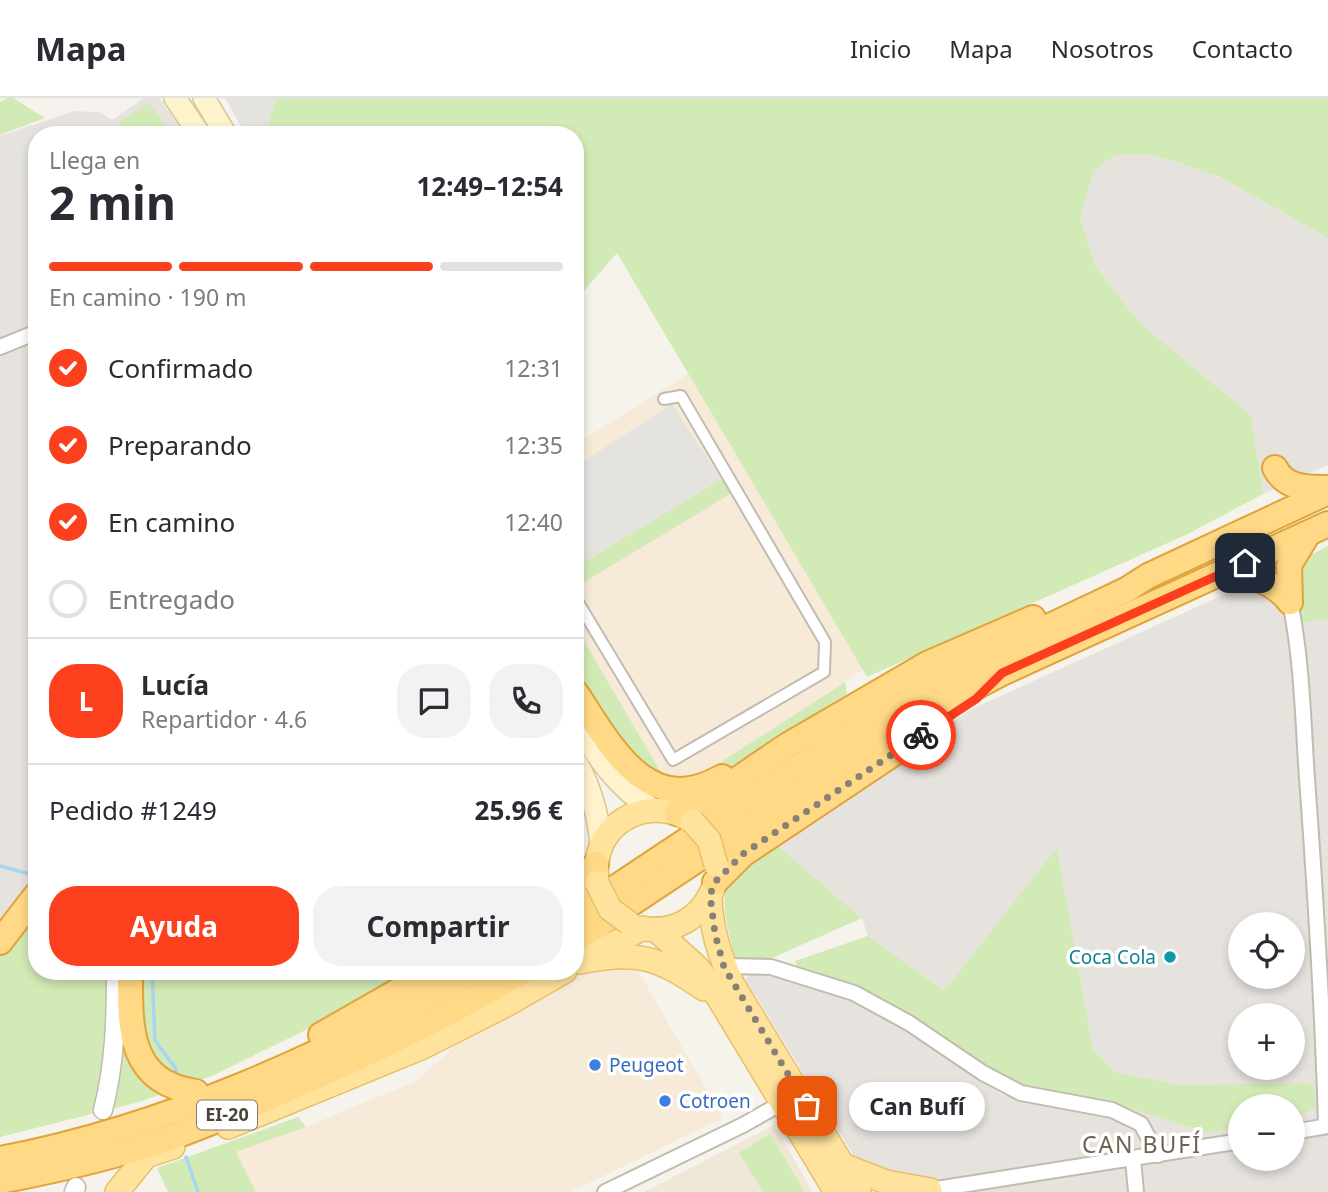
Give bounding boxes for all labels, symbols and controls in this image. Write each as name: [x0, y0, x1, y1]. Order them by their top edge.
text: Mapa: [35, 26, 127, 71]
text: Inicio: [850, 32, 911, 65]
text: Mapa: [949, 32, 1013, 65]
text: Nosotros: [1051, 32, 1154, 65]
text: Contacto: [1192, 32, 1293, 65]
text: Llega en: [49, 144, 140, 176]
text: 12:49–12:54: [416, 168, 563, 204]
text: 2 min: [49, 171, 176, 233]
text: En camino · 190 m: [49, 281, 247, 313]
icon: check: [49, 349, 87, 387]
text: Confirmado: [108, 350, 253, 386]
text: 12:31: [504, 352, 563, 384]
icon: check: [49, 426, 87, 464]
text: Preparando: [108, 427, 252, 463]
text: 12:35: [504, 429, 563, 461]
icon: check: [49, 503, 87, 541]
text: En camino: [108, 504, 235, 540]
text: 12:40: [504, 506, 563, 538]
pin: [1215, 533, 1275, 593]
icon: home: [1226, 544, 1264, 582]
text: Entregado: [108, 581, 235, 617]
button: chat: [397, 664, 471, 738]
button: phone: [489, 664, 563, 738]
text: Lucía: [141, 667, 209, 703]
text: L: [79, 683, 93, 719]
courier: [886, 700, 956, 770]
text: Repartidor · 4.6: [141, 703, 307, 735]
icon: bike: [902, 716, 940, 754]
text: Pedido #1249: [49, 792, 217, 828]
text: 25.96 €: [475, 792, 563, 828]
button: Ayuda: [49, 886, 299, 966]
button: Compartir: [313, 886, 563, 966]
map controls: [1228, 912, 1305, 1171]
button: locate: [1228, 912, 1305, 989]
place label: Coca Cola: [1069, 944, 1156, 970]
marker: Coca Cola: [1162, 949, 1178, 965]
button: +: [1228, 1003, 1305, 1080]
place label: Peugeot: [609, 1052, 684, 1078]
marker: Peugeot: [587, 1057, 603, 1073]
pin: [777, 1076, 837, 1136]
callout: Can Bufí: [849, 1082, 986, 1130]
icon: bag: [788, 1087, 826, 1125]
place label: Cotroen: [679, 1088, 751, 1114]
text: Can Bufí: [869, 1090, 965, 1122]
marker: Cotroen: [657, 1093, 673, 1109]
button: −: [1228, 1094, 1305, 1171]
road number: EI-20: [197, 1100, 257, 1130]
district label: CAN BUFÍ: [1082, 1128, 1202, 1160]

